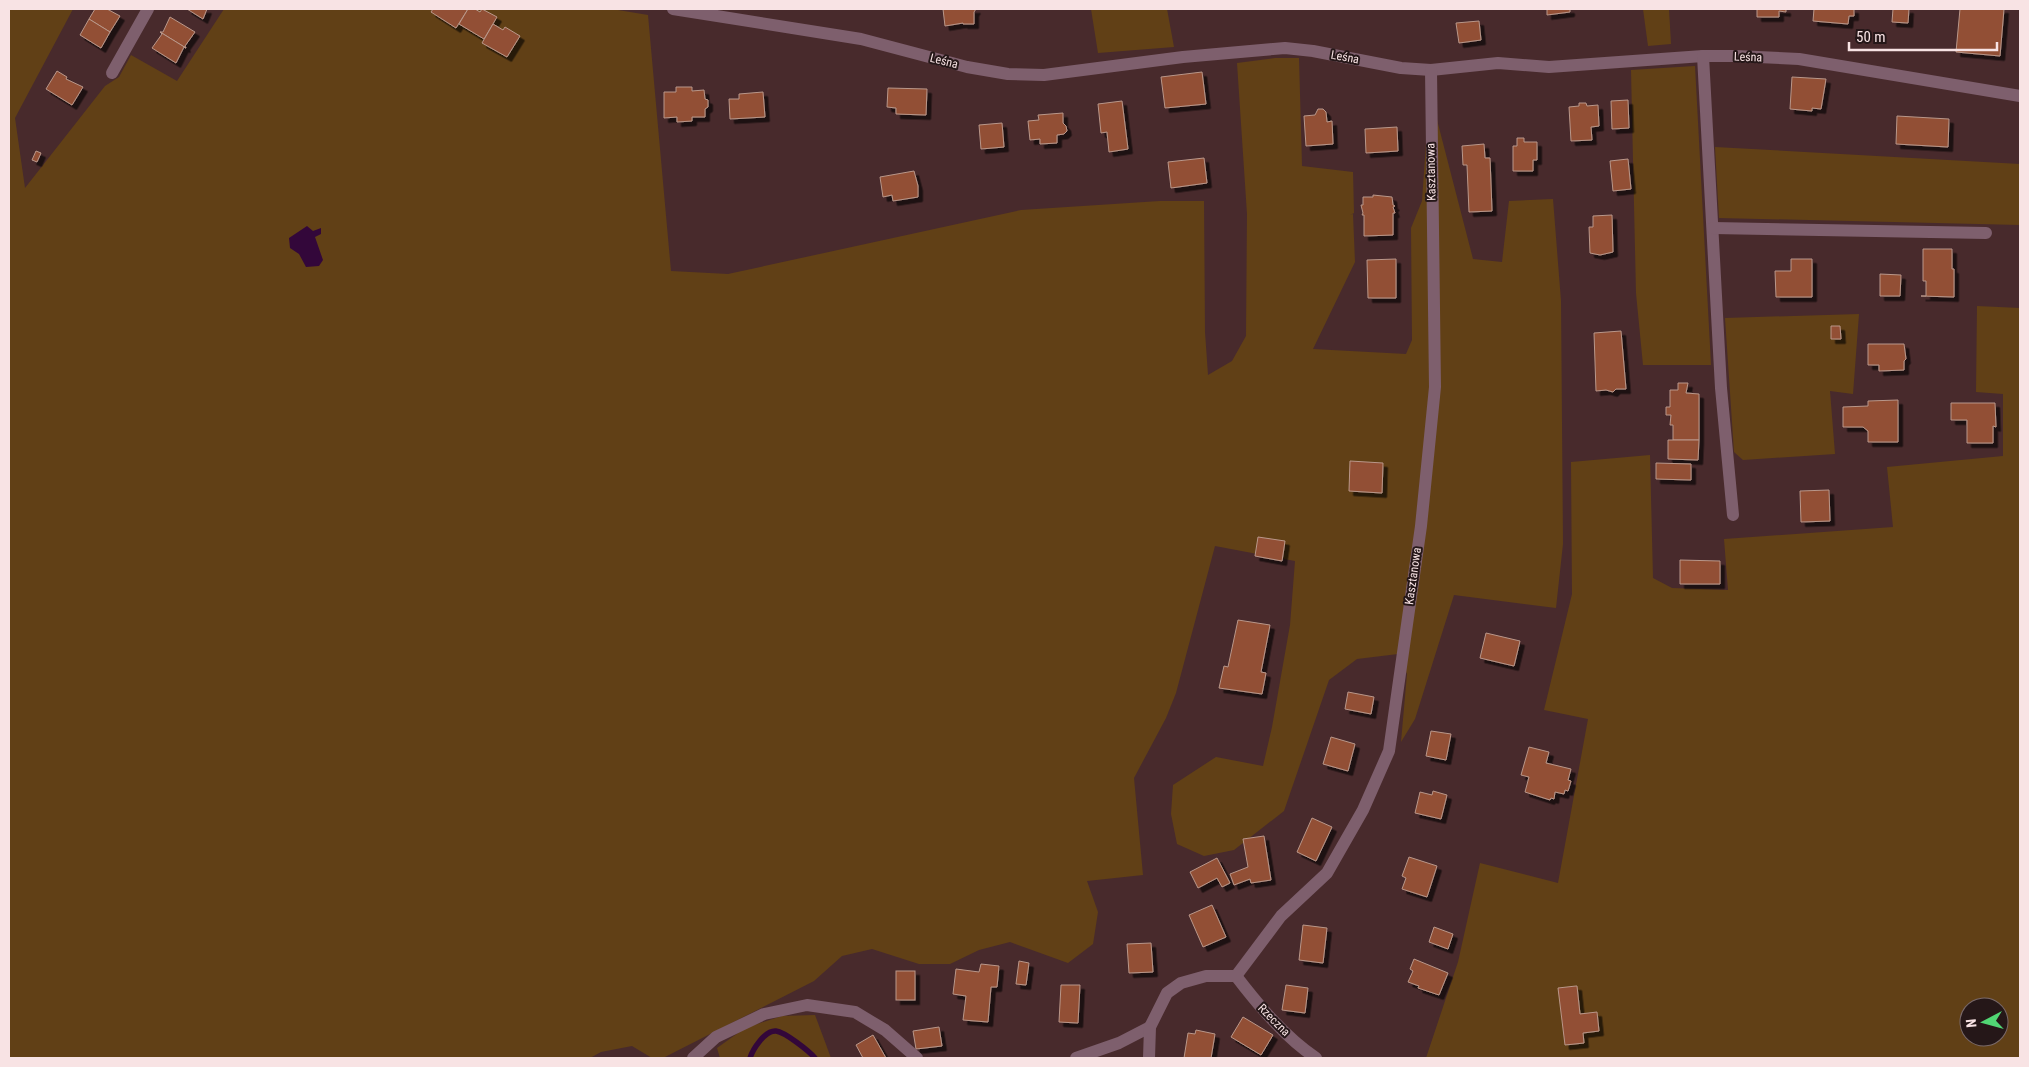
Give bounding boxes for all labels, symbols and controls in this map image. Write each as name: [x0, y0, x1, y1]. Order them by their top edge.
scale bar: [1849, 20, 1996, 52]
text: 50 m: [1856, 28, 1886, 46]
street label: Leśna: [1330, 48, 1360, 66]
street label: Leśna: [1734, 50, 1763, 64]
street label: Leśna: [929, 51, 960, 71]
street label: Kasztanowa: [1423, 143, 1439, 201]
street label: Kasztanowa: [1402, 546, 1424, 606]
north arrow: [1959, 997, 2009, 1047]
street label: Rzeczna: [1255, 1001, 1293, 1039]
text: N: [1963, 1018, 1979, 1028]

